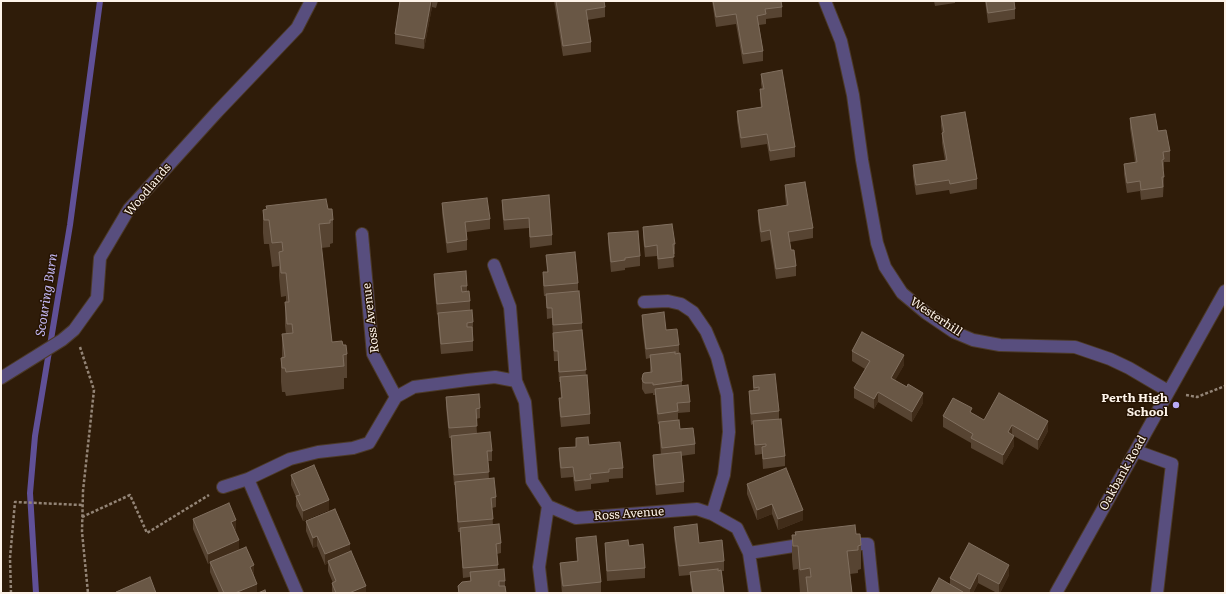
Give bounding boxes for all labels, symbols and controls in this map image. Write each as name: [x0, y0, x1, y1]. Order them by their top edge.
street label: Woodlands: [122, 161, 174, 219]
water label: Scouring Burn: [33, 252, 61, 338]
street label: Ross Avenue: [360, 282, 382, 354]
street label: Westerhill: [907, 294, 965, 340]
place label: Perth High School: [1101, 391, 1168, 419]
marker: Perth High School: [1171, 400, 1181, 410]
street label: Oakbank Road: [1097, 433, 1149, 513]
street label: Ross Avenue: [593, 504, 665, 524]

